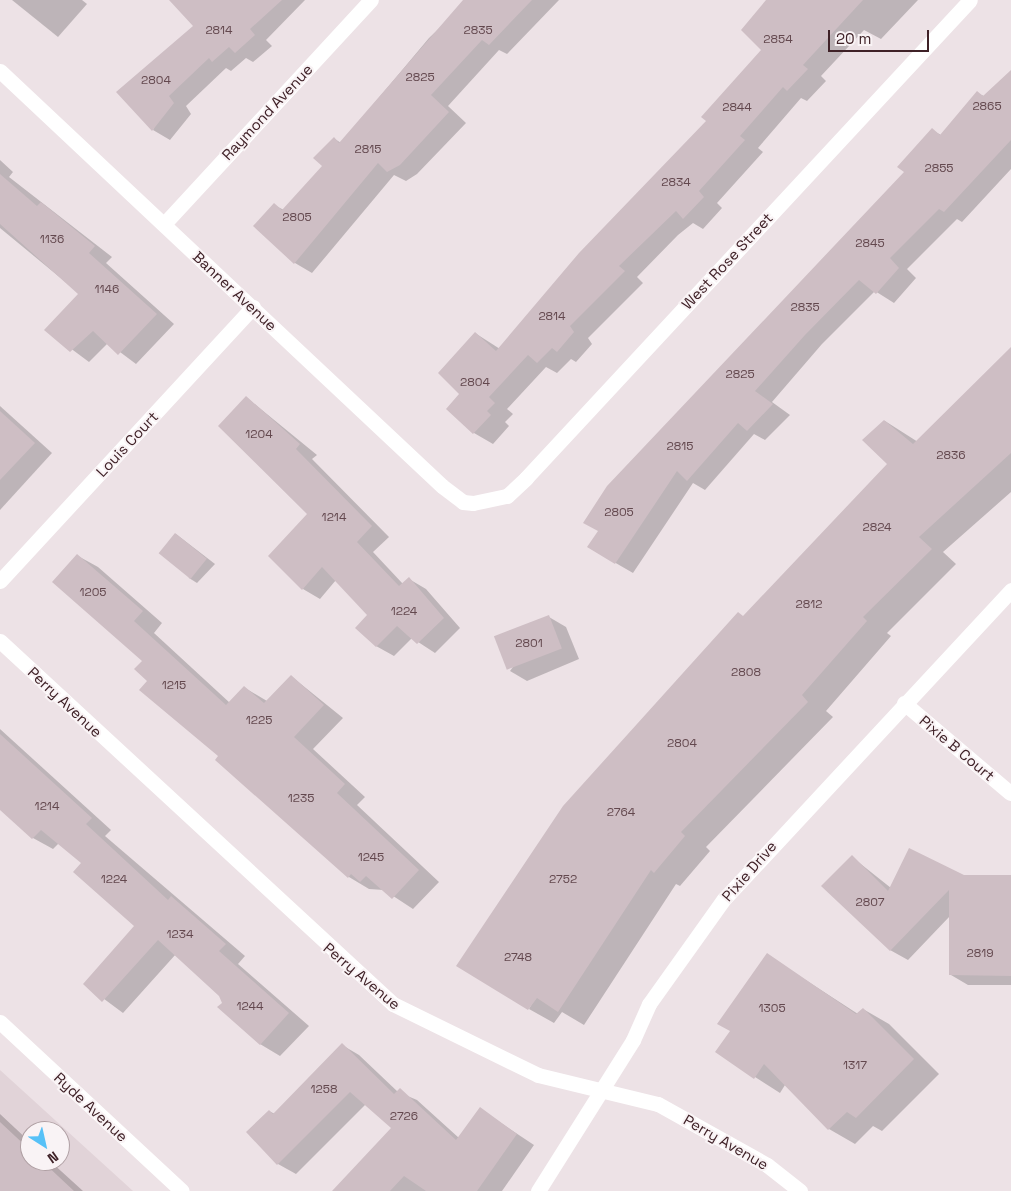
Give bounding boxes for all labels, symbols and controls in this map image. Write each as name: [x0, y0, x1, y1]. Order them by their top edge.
scale bar: [831, 20, 932, 52]
house number: 2814: [205, 24, 233, 38]
house number: 2835: [463, 24, 493, 38]
text: 20 m: [836, 29, 871, 48]
house number: 2854: [763, 33, 793, 47]
street label: Raymond Avenue: [218, 60, 316, 164]
house number: 2825: [405, 71, 435, 85]
house number: 2804: [141, 74, 171, 88]
house number: 2865: [972, 100, 1002, 114]
house number: 2844: [722, 101, 752, 115]
house number: 2815: [355, 143, 381, 157]
house number: 2855: [924, 162, 954, 176]
house number: 2834: [661, 176, 691, 190]
street label: West Rose Street: [678, 209, 776, 313]
house number: 2805: [282, 211, 312, 225]
house number: 1136: [40, 233, 64, 247]
house number: 2845: [855, 237, 885, 251]
street label: Banner Avenue: [189, 247, 281, 335]
house number: 1146: [95, 283, 119, 297]
house number: 2835: [790, 301, 820, 315]
house number: 2814: [538, 310, 566, 324]
house number: 2825: [725, 368, 755, 382]
house number: 2804: [460, 376, 490, 390]
street label: Louis Court: [92, 408, 162, 480]
house number: 1204: [245, 428, 273, 442]
house number: 2815: [667, 440, 693, 454]
house number: 2836: [936, 449, 966, 463]
house number: 2805: [604, 506, 634, 520]
house number: 1214: [322, 511, 346, 525]
house number: 2824: [862, 521, 892, 535]
house number: 1205: [79, 586, 107, 600]
house number: 2812: [796, 598, 822, 612]
house number: 1224: [391, 605, 417, 619]
house number: 2801: [515, 637, 543, 651]
street label: Perry Avenue: [24, 663, 106, 741]
house number: 2808: [731, 666, 761, 680]
house number: 1215: [162, 679, 186, 693]
street label: Pixie B Court: [916, 711, 998, 785]
house number: 1225: [246, 714, 272, 728]
house number: 2804: [667, 737, 697, 751]
house number: 1235: [288, 792, 314, 806]
house number: 1214: [35, 800, 59, 814]
house number: 2764: [607, 806, 635, 820]
street label: Pixie Drive: [718, 837, 780, 905]
house number: 1245: [358, 851, 384, 865]
house number: 1224: [101, 873, 127, 887]
house number: 2752: [549, 873, 577, 887]
house number: 2807: [856, 896, 884, 910]
house number: 1234: [167, 928, 193, 942]
street label: Perry Avenue: [320, 939, 404, 1013]
house number: 2819: [966, 947, 994, 961]
house number: 2748: [504, 951, 532, 965]
house number: 1244: [237, 1000, 263, 1014]
house number: 1305: [758, 1002, 786, 1016]
house number: 1317: [843, 1059, 867, 1073]
street label: Ryde Avenue: [50, 1068, 132, 1146]
house number: 1258: [311, 1083, 337, 1097]
house number: 2726: [390, 1110, 418, 1124]
street label: Perry Avenue: [680, 1110, 772, 1174]
north arrow: [20, 1121, 70, 1171]
text: N: [44, 1147, 62, 1168]

